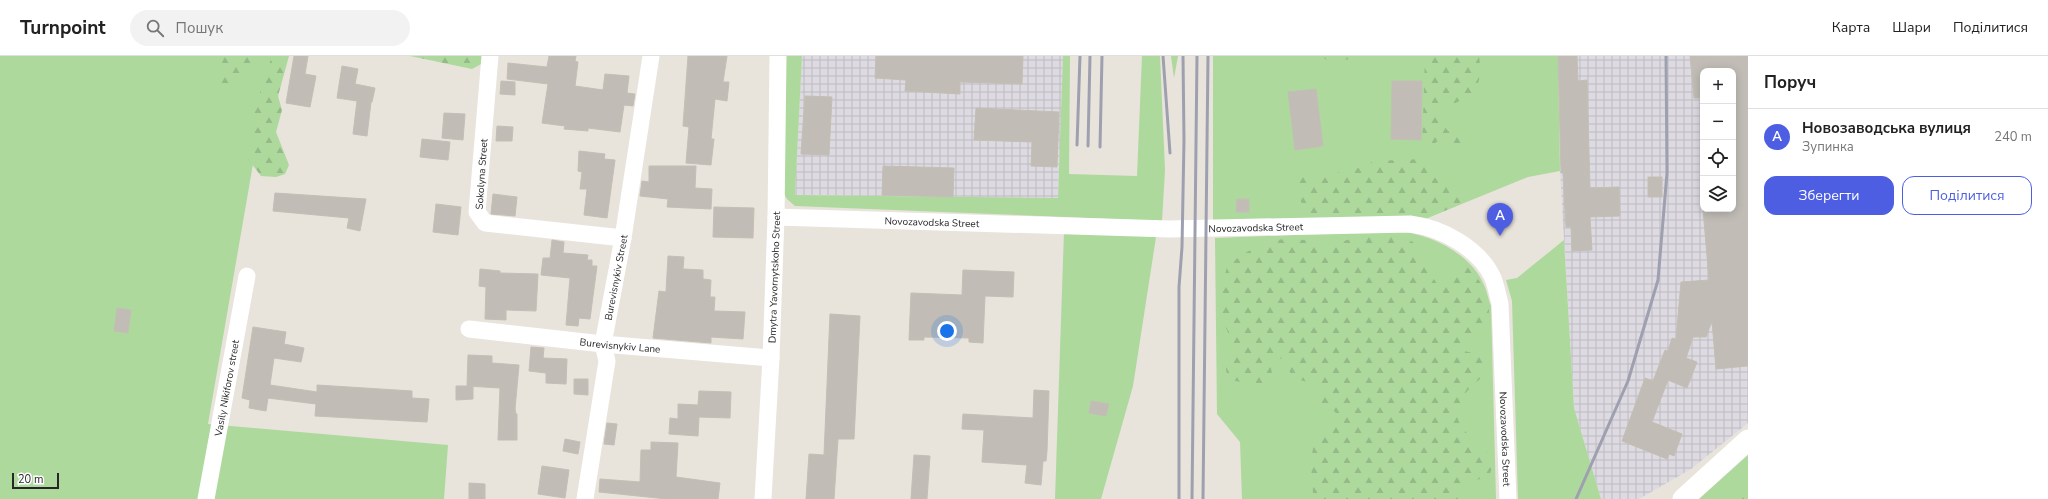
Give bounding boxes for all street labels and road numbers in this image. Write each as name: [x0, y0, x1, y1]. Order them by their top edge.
street label: Sokolyna Street: [473, 138, 491, 210]
street label: Dmytra Yavornytskoho Street: [766, 211, 784, 343]
street label: Novozavodska Street: [884, 214, 980, 231]
street label: Novozavodska Street: [1208, 220, 1304, 236]
street label: Burevisnykiv Street: [602, 233, 631, 321]
street label: Burevisnykiv Lane: [579, 335, 661, 357]
street label: Vasily Nikiforov street: [211, 338, 243, 438]
street label: Novozavodska Street: [1496, 391, 1513, 487]

